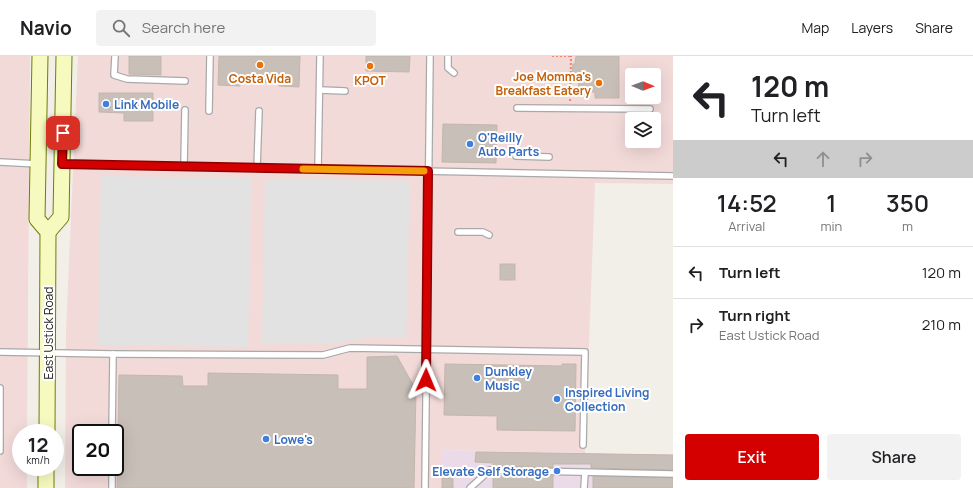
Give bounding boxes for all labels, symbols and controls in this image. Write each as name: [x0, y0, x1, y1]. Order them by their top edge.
search box: [96, 10, 376, 46]
text: Navio: [20, 15, 72, 41]
icon: search: [110, 17, 132, 39]
text: Search here: [142, 17, 225, 38]
text: Map: [801, 18, 829, 37]
text: Layers: [851, 18, 893, 37]
text: Share: [915, 18, 953, 37]
marker: Costa Vida: [255, 60, 265, 70]
marker: KPOT: [365, 61, 375, 71]
text: 120 m: [751, 67, 829, 105]
place label: Joe Momma's Breakfast Eatery: [496, 68, 591, 99]
north arrow: [625, 68, 661, 104]
map controls: [625, 68, 661, 148]
place label: Costa Vida: [229, 70, 291, 87]
place label: KPOT: [354, 72, 386, 89]
icon: left: [685, 72, 737, 124]
marker: Joe Momma's Breakfast Eatery: [594, 78, 604, 88]
place label: Link Mobile: [114, 96, 179, 113]
marker: Link Mobile: [101, 99, 111, 109]
text: Turn left: [751, 103, 821, 127]
button: layers: [625, 112, 661, 148]
pin: [46, 116, 80, 150]
icon: arrive: [52, 122, 74, 144]
place label: O'Reilly Auto Parts: [478, 129, 540, 160]
marker: O'Reilly Auto Parts: [465, 139, 475, 149]
icon: left: [770, 148, 792, 170]
icon: ahead: [812, 148, 834, 170]
icon: right: [854, 148, 876, 170]
text: 14:52: [717, 186, 777, 219]
text: 1: [826, 186, 836, 219]
text: 350: [886, 186, 929, 219]
text: Arrival: [728, 217, 765, 235]
text: min: [820, 217, 842, 235]
text: m: [902, 217, 913, 235]
icon: left: [685, 262, 707, 284]
text: Turn left: [719, 262, 781, 283]
text: 120 m: [922, 262, 961, 283]
street label: East Ustick Road: [40, 287, 57, 379]
text: Turn right: [719, 305, 790, 326]
icon: right: [685, 314, 707, 336]
text: 210 m: [922, 314, 961, 335]
text: East Ustick Road: [719, 326, 820, 344]
position arrow: [405, 359, 447, 401]
place label: Dunkley Music: [485, 363, 532, 394]
marker: Dunkley Music: [472, 373, 482, 383]
place label: Inspired Living Collection: [565, 384, 650, 415]
marker: Inspired Living Collection: [552, 394, 562, 404]
speed limit sign: 20: [72, 424, 124, 476]
text: 12: [28, 431, 48, 458]
place label: Lowe's: [274, 431, 313, 448]
marker: Lowe's: [261, 434, 271, 444]
button: Exit: [685, 434, 819, 480]
button: Share: [827, 434, 961, 480]
text: km/h: [26, 453, 50, 467]
place label: Elevate Self Storage: [432, 463, 549, 480]
marker: Elevate Self Storage: [552, 466, 562, 476]

